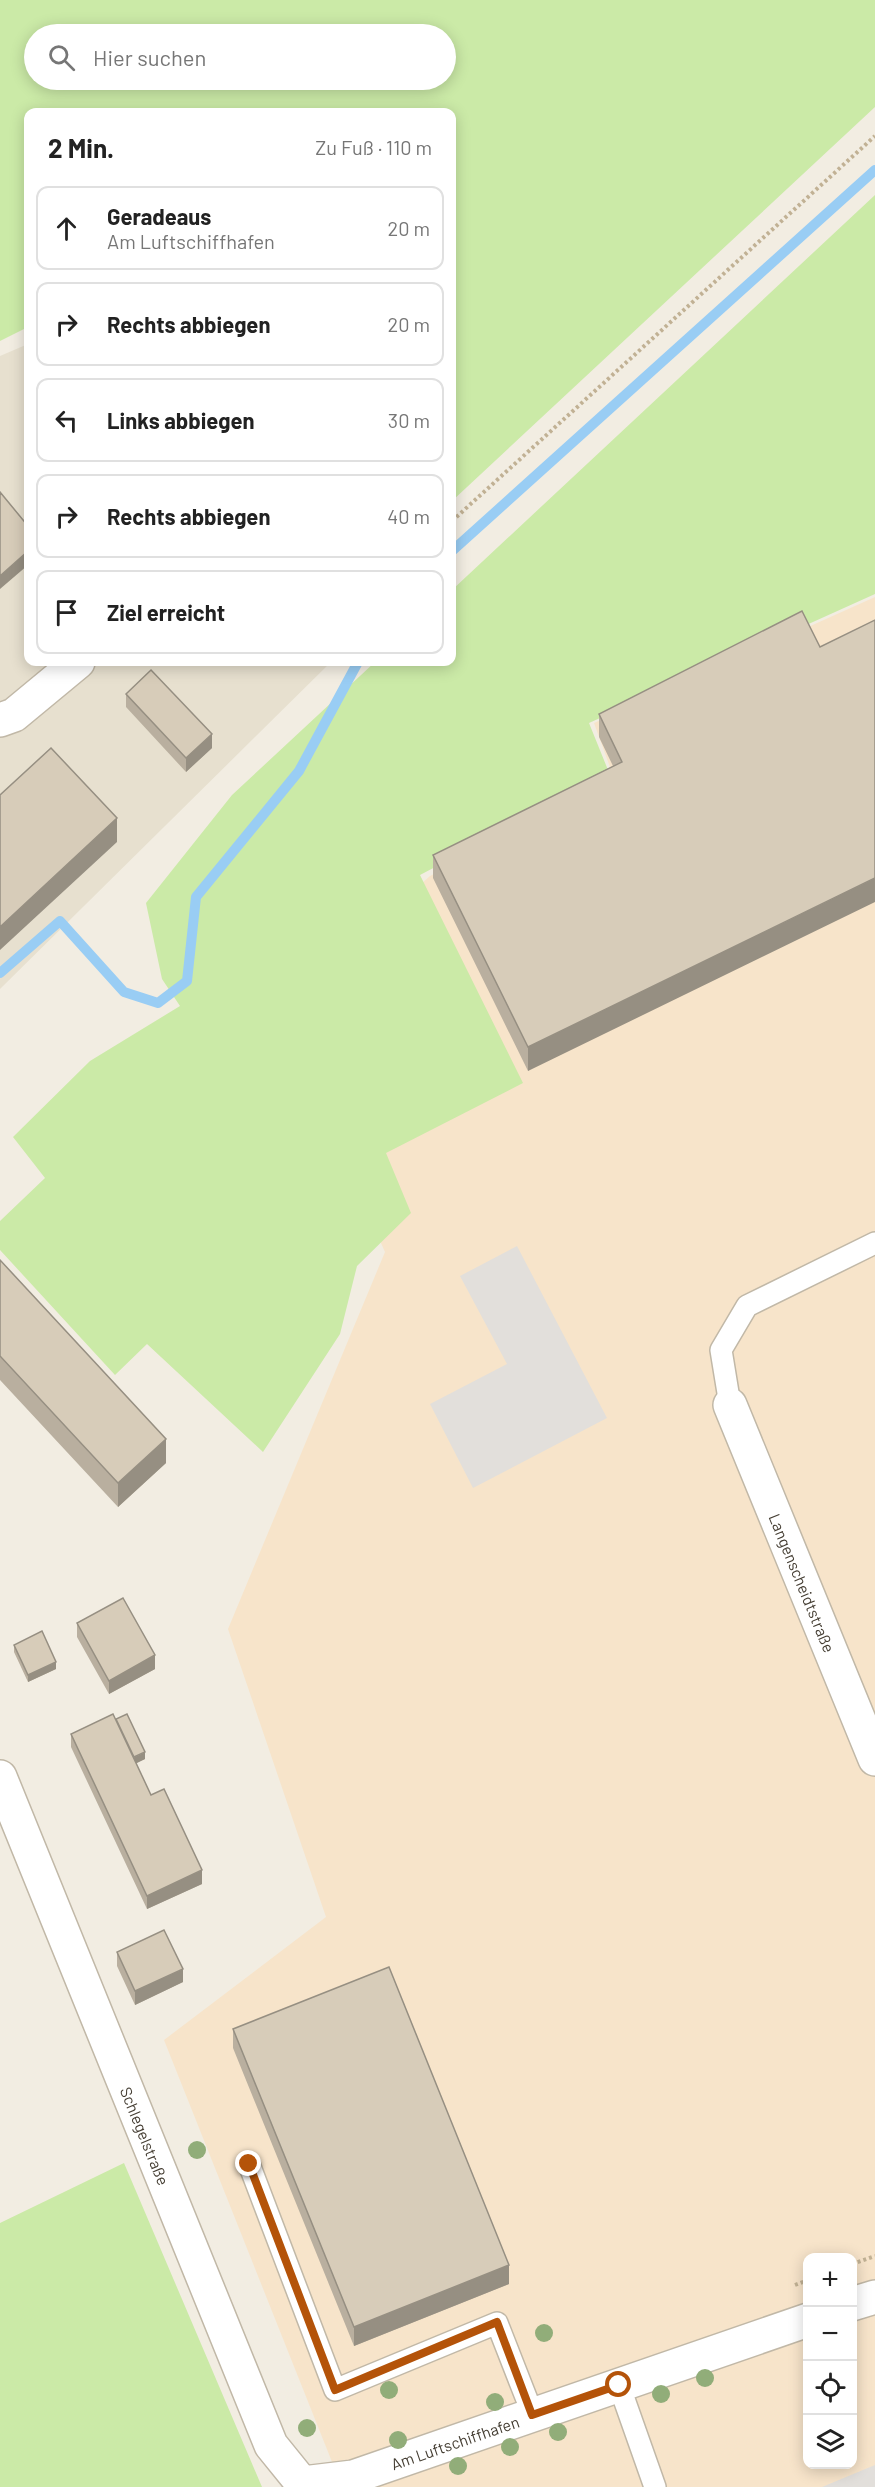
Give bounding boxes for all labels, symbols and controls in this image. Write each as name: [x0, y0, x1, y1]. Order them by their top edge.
search box: [24, 24, 456, 90]
icon: search: [45, 41, 78, 74]
text: Hier suchen: [93, 44, 206, 70]
text: 2 Min.: [48, 132, 114, 163]
text: Zu Fuß · 110 m: [315, 135, 432, 159]
text: Geradeaus: [107, 203, 211, 229]
icon: ahead: [50, 212, 83, 245]
text: 20 m: [387, 216, 430, 240]
text: Am Luftschiffhafen: [107, 229, 275, 253]
icon: right: [50, 308, 83, 341]
text: Rechts abbiegen: [107, 311, 270, 337]
text: 20 m: [387, 312, 430, 336]
icon: left: [50, 404, 83, 437]
text: Links abbiegen: [107, 407, 255, 433]
text: 30 m: [388, 408, 430, 432]
icon: right: [50, 500, 83, 533]
text: Rechts abbiegen: [107, 503, 270, 529]
text: 40 m: [387, 504, 430, 528]
icon: arrive: [50, 596, 83, 629]
text: Ziel erreicht: [107, 599, 225, 625]
street label: Langenscheidtstraße: [766, 1510, 840, 1655]
street label: Schlegelstraße: [117, 2084, 174, 2187]
route end: [235, 2150, 261, 2176]
map controls: [803, 2253, 857, 2469]
button: +: [803, 2253, 857, 2307]
button: −: [803, 2307, 857, 2361]
button: locate: [803, 2361, 857, 2415]
route start: [605, 2371, 631, 2397]
street label: Am Luftschiffhafen: [388, 2411, 521, 2473]
button: layers: [803, 2415, 857, 2469]

